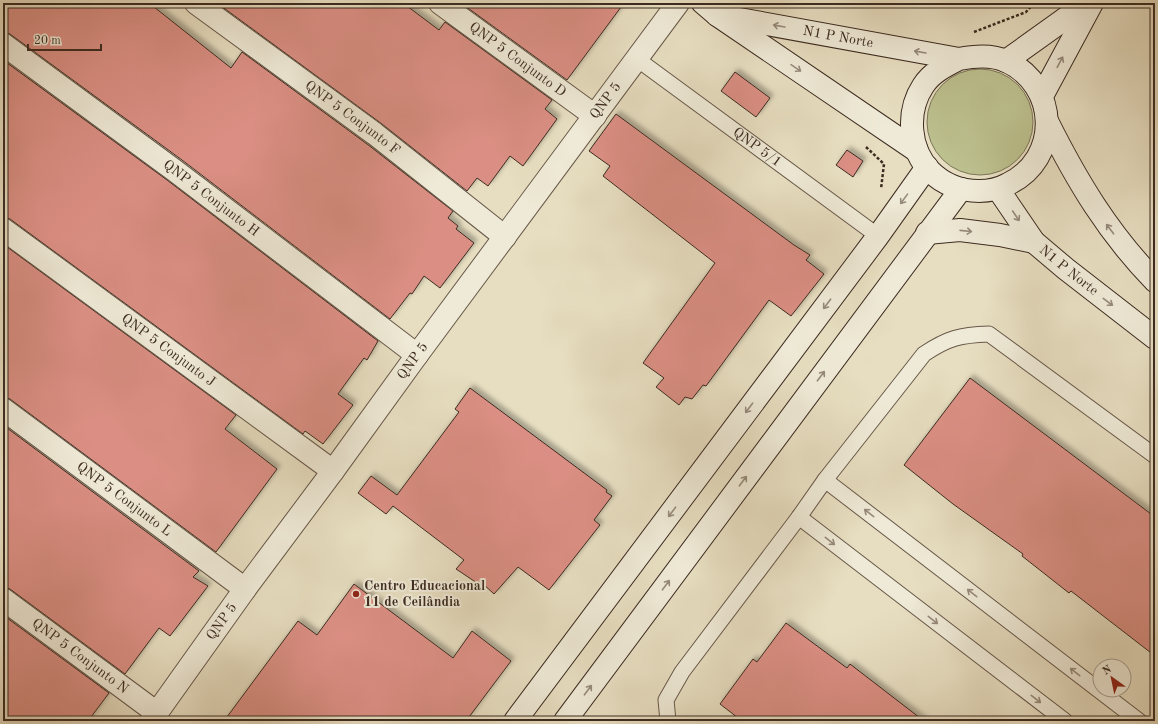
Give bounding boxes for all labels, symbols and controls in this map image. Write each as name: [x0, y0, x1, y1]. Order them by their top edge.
street label: QNP 5 Conjunto D: [466, 20, 569, 99]
one-way arrow: [772, 22, 785, 30]
street label: N1 P Norte: [802, 24, 874, 50]
scale bar: [28, 26, 101, 52]
text: 20 m: [34, 35, 61, 47]
one-way arrow: [914, 48, 927, 56]
one-way arrow: [1057, 56, 1065, 68]
one-way arrow: [790, 64, 801, 72]
street label: QNP 5 Conjunto F: [302, 78, 403, 158]
street label: QNP 5: [587, 80, 624, 122]
street label: QNP 5/1: [730, 125, 784, 170]
street label: QNP 5 Conjunto H: [161, 157, 262, 239]
one-way arrow: [900, 193, 908, 204]
one-way arrow: [1012, 210, 1020, 221]
one-way arrow: [1106, 224, 1115, 235]
one-way arrow: [959, 227, 972, 235]
street label: N1 P Norte: [1037, 243, 1101, 298]
one-way arrow: [1102, 297, 1113, 306]
one-way arrow: [823, 298, 831, 309]
street label: QNP 5 Conjunto J: [119, 311, 218, 390]
street label: QNP 5: [395, 340, 431, 382]
one-way arrow: [816, 371, 825, 382]
one-way arrow: [745, 402, 754, 413]
street label: QNP 5 Conjunto L: [74, 459, 174, 539]
one-way arrow: [739, 475, 747, 486]
one-way arrow: [667, 506, 676, 517]
one-way arrow: [863, 509, 874, 518]
one-way arrow: [824, 536, 835, 545]
place label: Centro Educacional 11 de Ceilândia: [364, 579, 485, 609]
one-way arrow: [662, 580, 670, 591]
one-way arrow: [966, 588, 977, 597]
marker: Centro Educacional 11 de Ceilândia: [351, 589, 361, 599]
street label: QNP 5: [204, 600, 240, 643]
street label: QNP 5 Conjunto N: [29, 616, 131, 696]
one-way arrow: [928, 616, 939, 624]
north arrow: [1092, 658, 1132, 698]
text: N: [1101, 664, 1114, 678]
one-way arrow: [1069, 667, 1080, 676]
one-way arrow: [584, 684, 593, 695]
one-way arrow: [1031, 695, 1042, 703]

